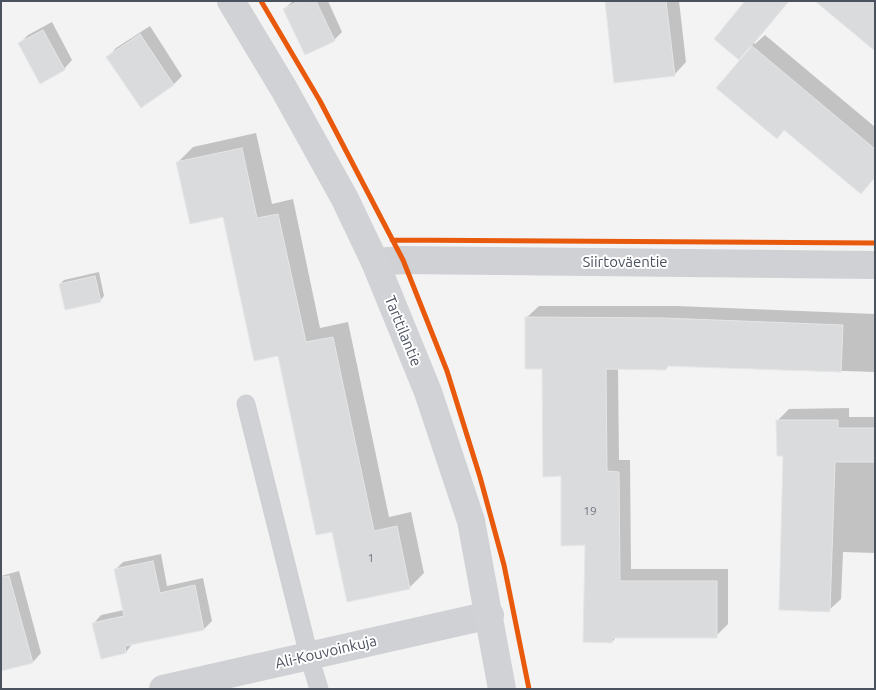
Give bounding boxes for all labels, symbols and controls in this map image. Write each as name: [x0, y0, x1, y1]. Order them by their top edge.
street label: Siirtoväentie: [582, 253, 668, 271]
street label: Tarttilantie: [381, 293, 425, 369]
house number: 19: [583, 504, 597, 518]
house number: 1: [368, 551, 374, 565]
street label: Ali-Kouvoinkuja: [273, 632, 379, 672]

